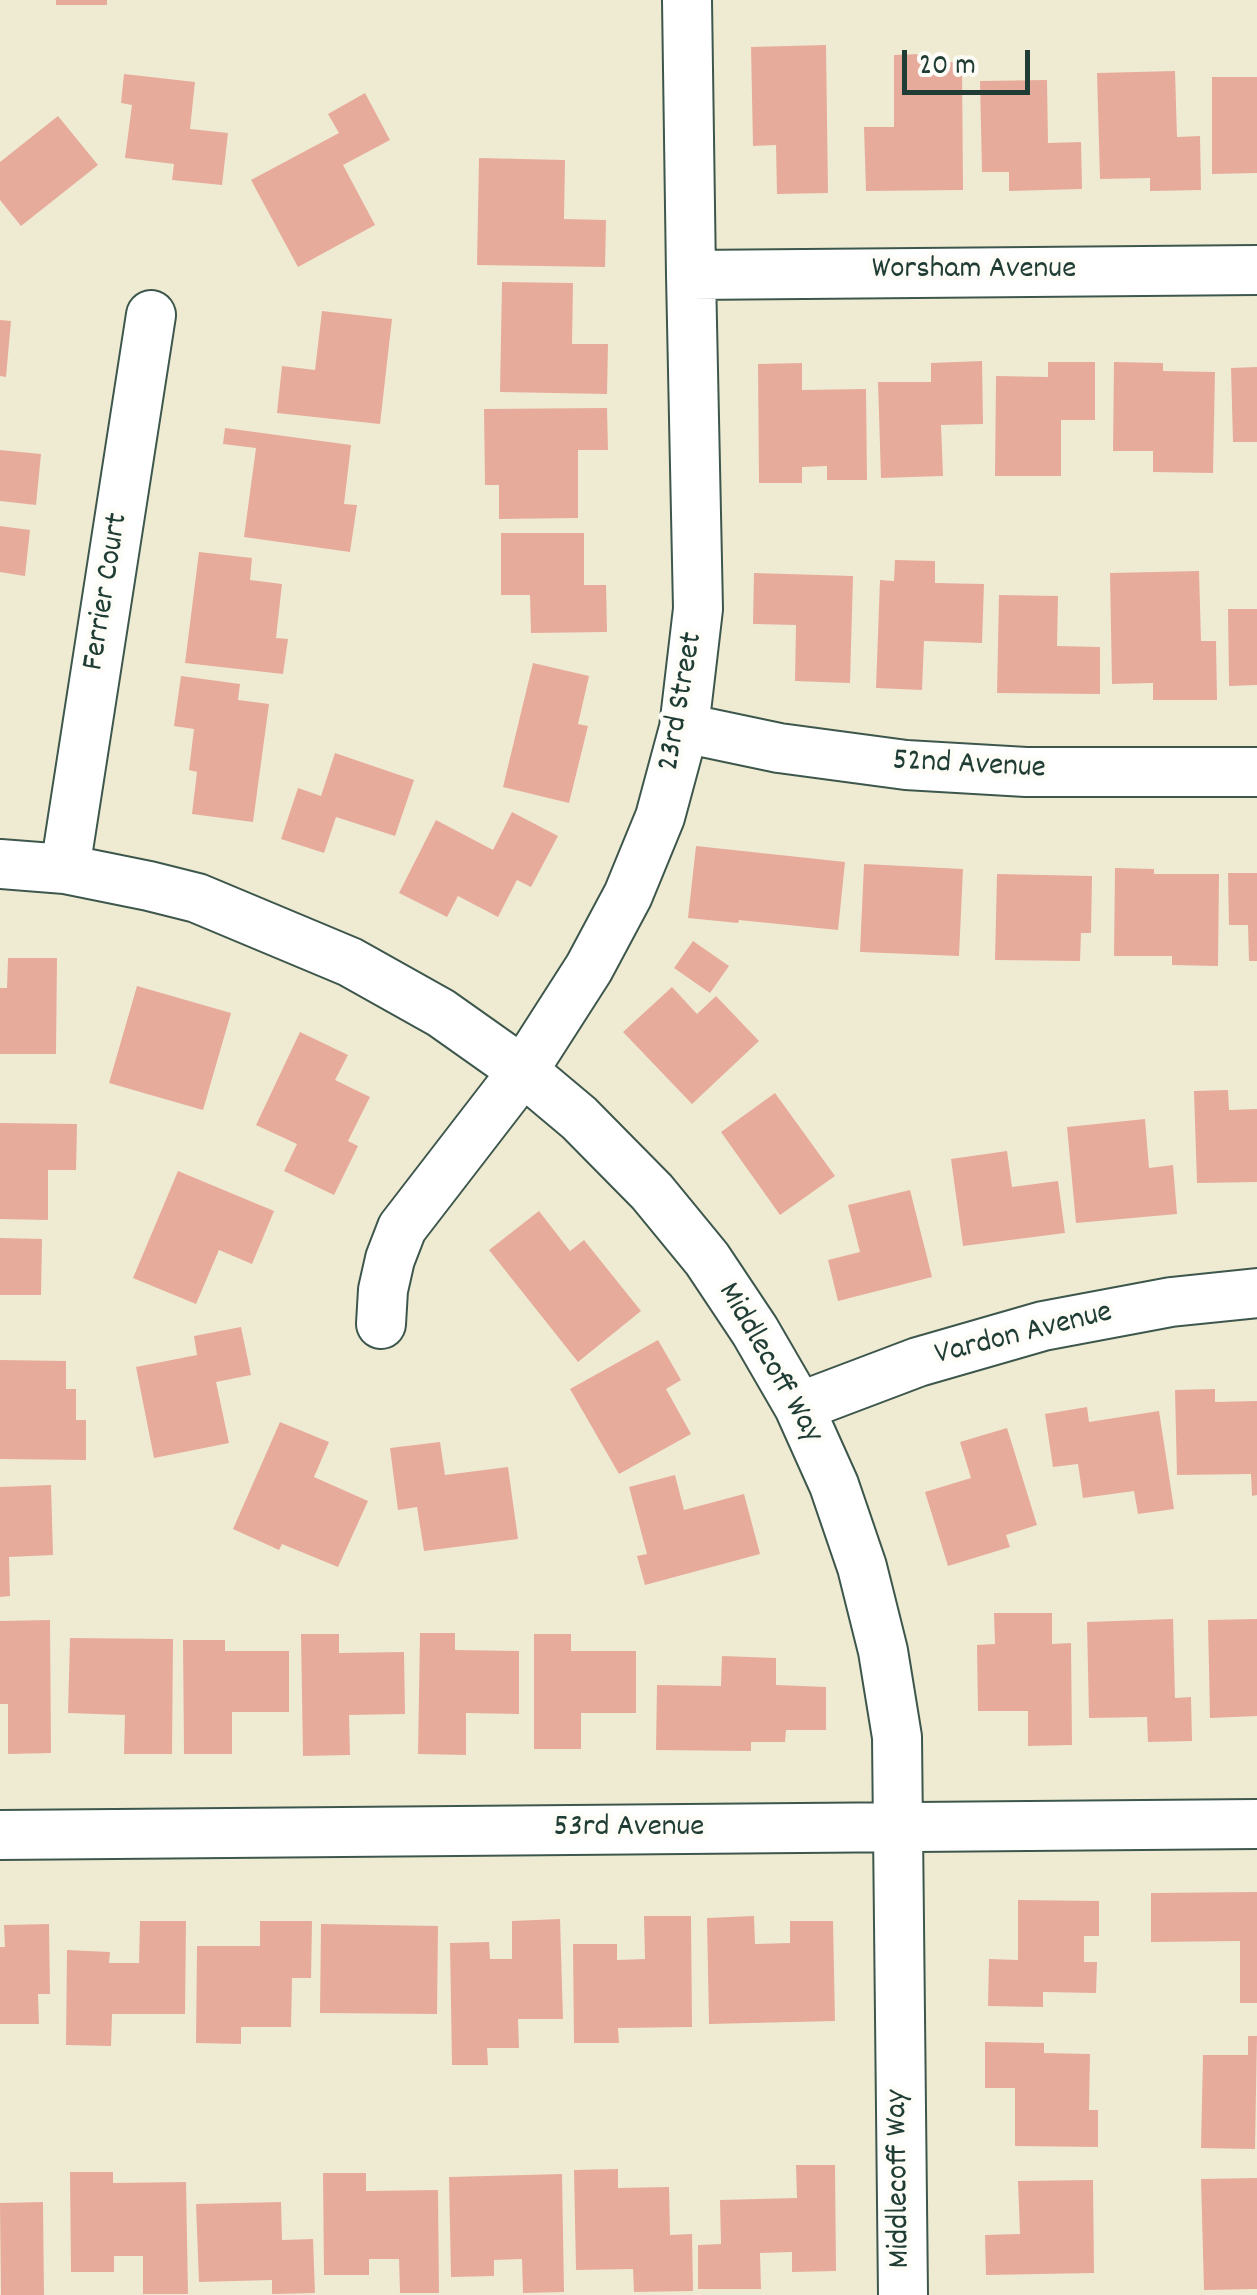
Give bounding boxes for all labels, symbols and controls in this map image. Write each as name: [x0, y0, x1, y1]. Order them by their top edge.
scale bar: [907, 30, 1034, 92]
text: 20 m: [919, 46, 976, 89]
street label: Worsham Avenue: [872, 253, 1076, 291]
street label: Ferrier Court: [77, 511, 139, 673]
street label: 23rd Street: [652, 630, 714, 774]
street label: 52nd Avenue: [891, 744, 1047, 790]
street label: Middlecoff Way: [707, 1277, 829, 1451]
street label: Vardon Avenue: [931, 1295, 1117, 1377]
street label: 53rd Avenue: [554, 1811, 704, 1849]
street label: Middlecoff Way: [880, 2089, 922, 2269]

